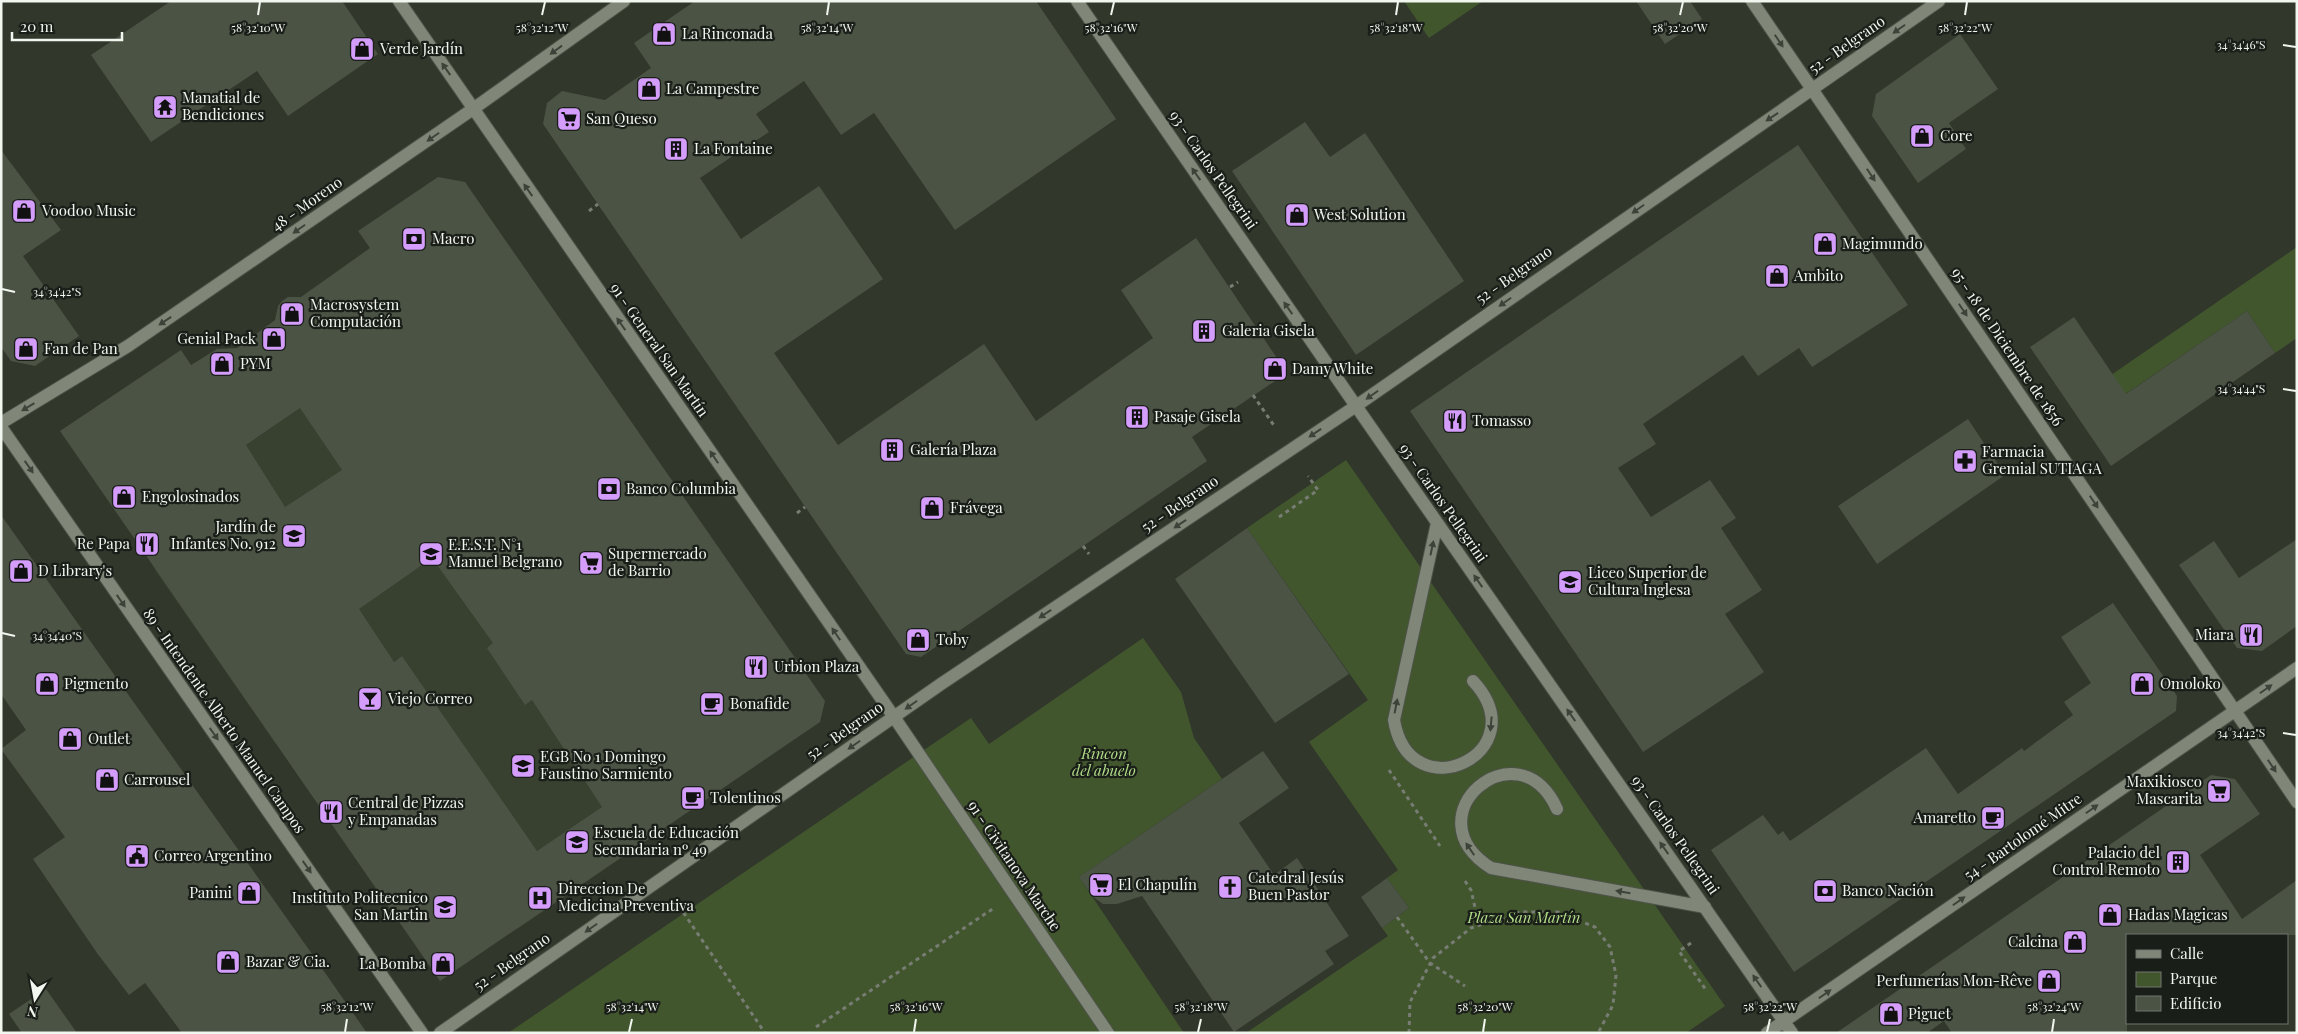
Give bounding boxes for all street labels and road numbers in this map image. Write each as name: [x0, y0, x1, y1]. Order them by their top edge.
street label: 52 - Belgrano: [1804, 11, 1889, 78]
street label: 93 - Carlos Pellegrini: [1165, 106, 1263, 233]
street label: 48 - Moreno: [267, 171, 346, 235]
street label: 52 - Belgrano: [1471, 241, 1556, 308]
street label: 95 - 18 de Diciembre de 1856: [1947, 263, 2069, 430]
street label: 91 - General San Martín: [606, 279, 714, 420]
street label: 93 - Carlos Pellegrini: [1395, 439, 1493, 566]
street label: 52 - Belgrano: [1137, 470, 1222, 536]
street label: 89 - Intendente Alberto Manuel Campos: [139, 604, 310, 837]
street label: 52 - Belgrano: [802, 697, 887, 764]
street label: 93 - Carlos Pellegrini: [1627, 771, 1725, 898]
street label: 54 - Bartolomé Mitre: [1960, 788, 2085, 884]
street label: 91 - Civitanova Marche: [964, 796, 1066, 935]
street label: 52 - Belgrano: [469, 928, 554, 995]

